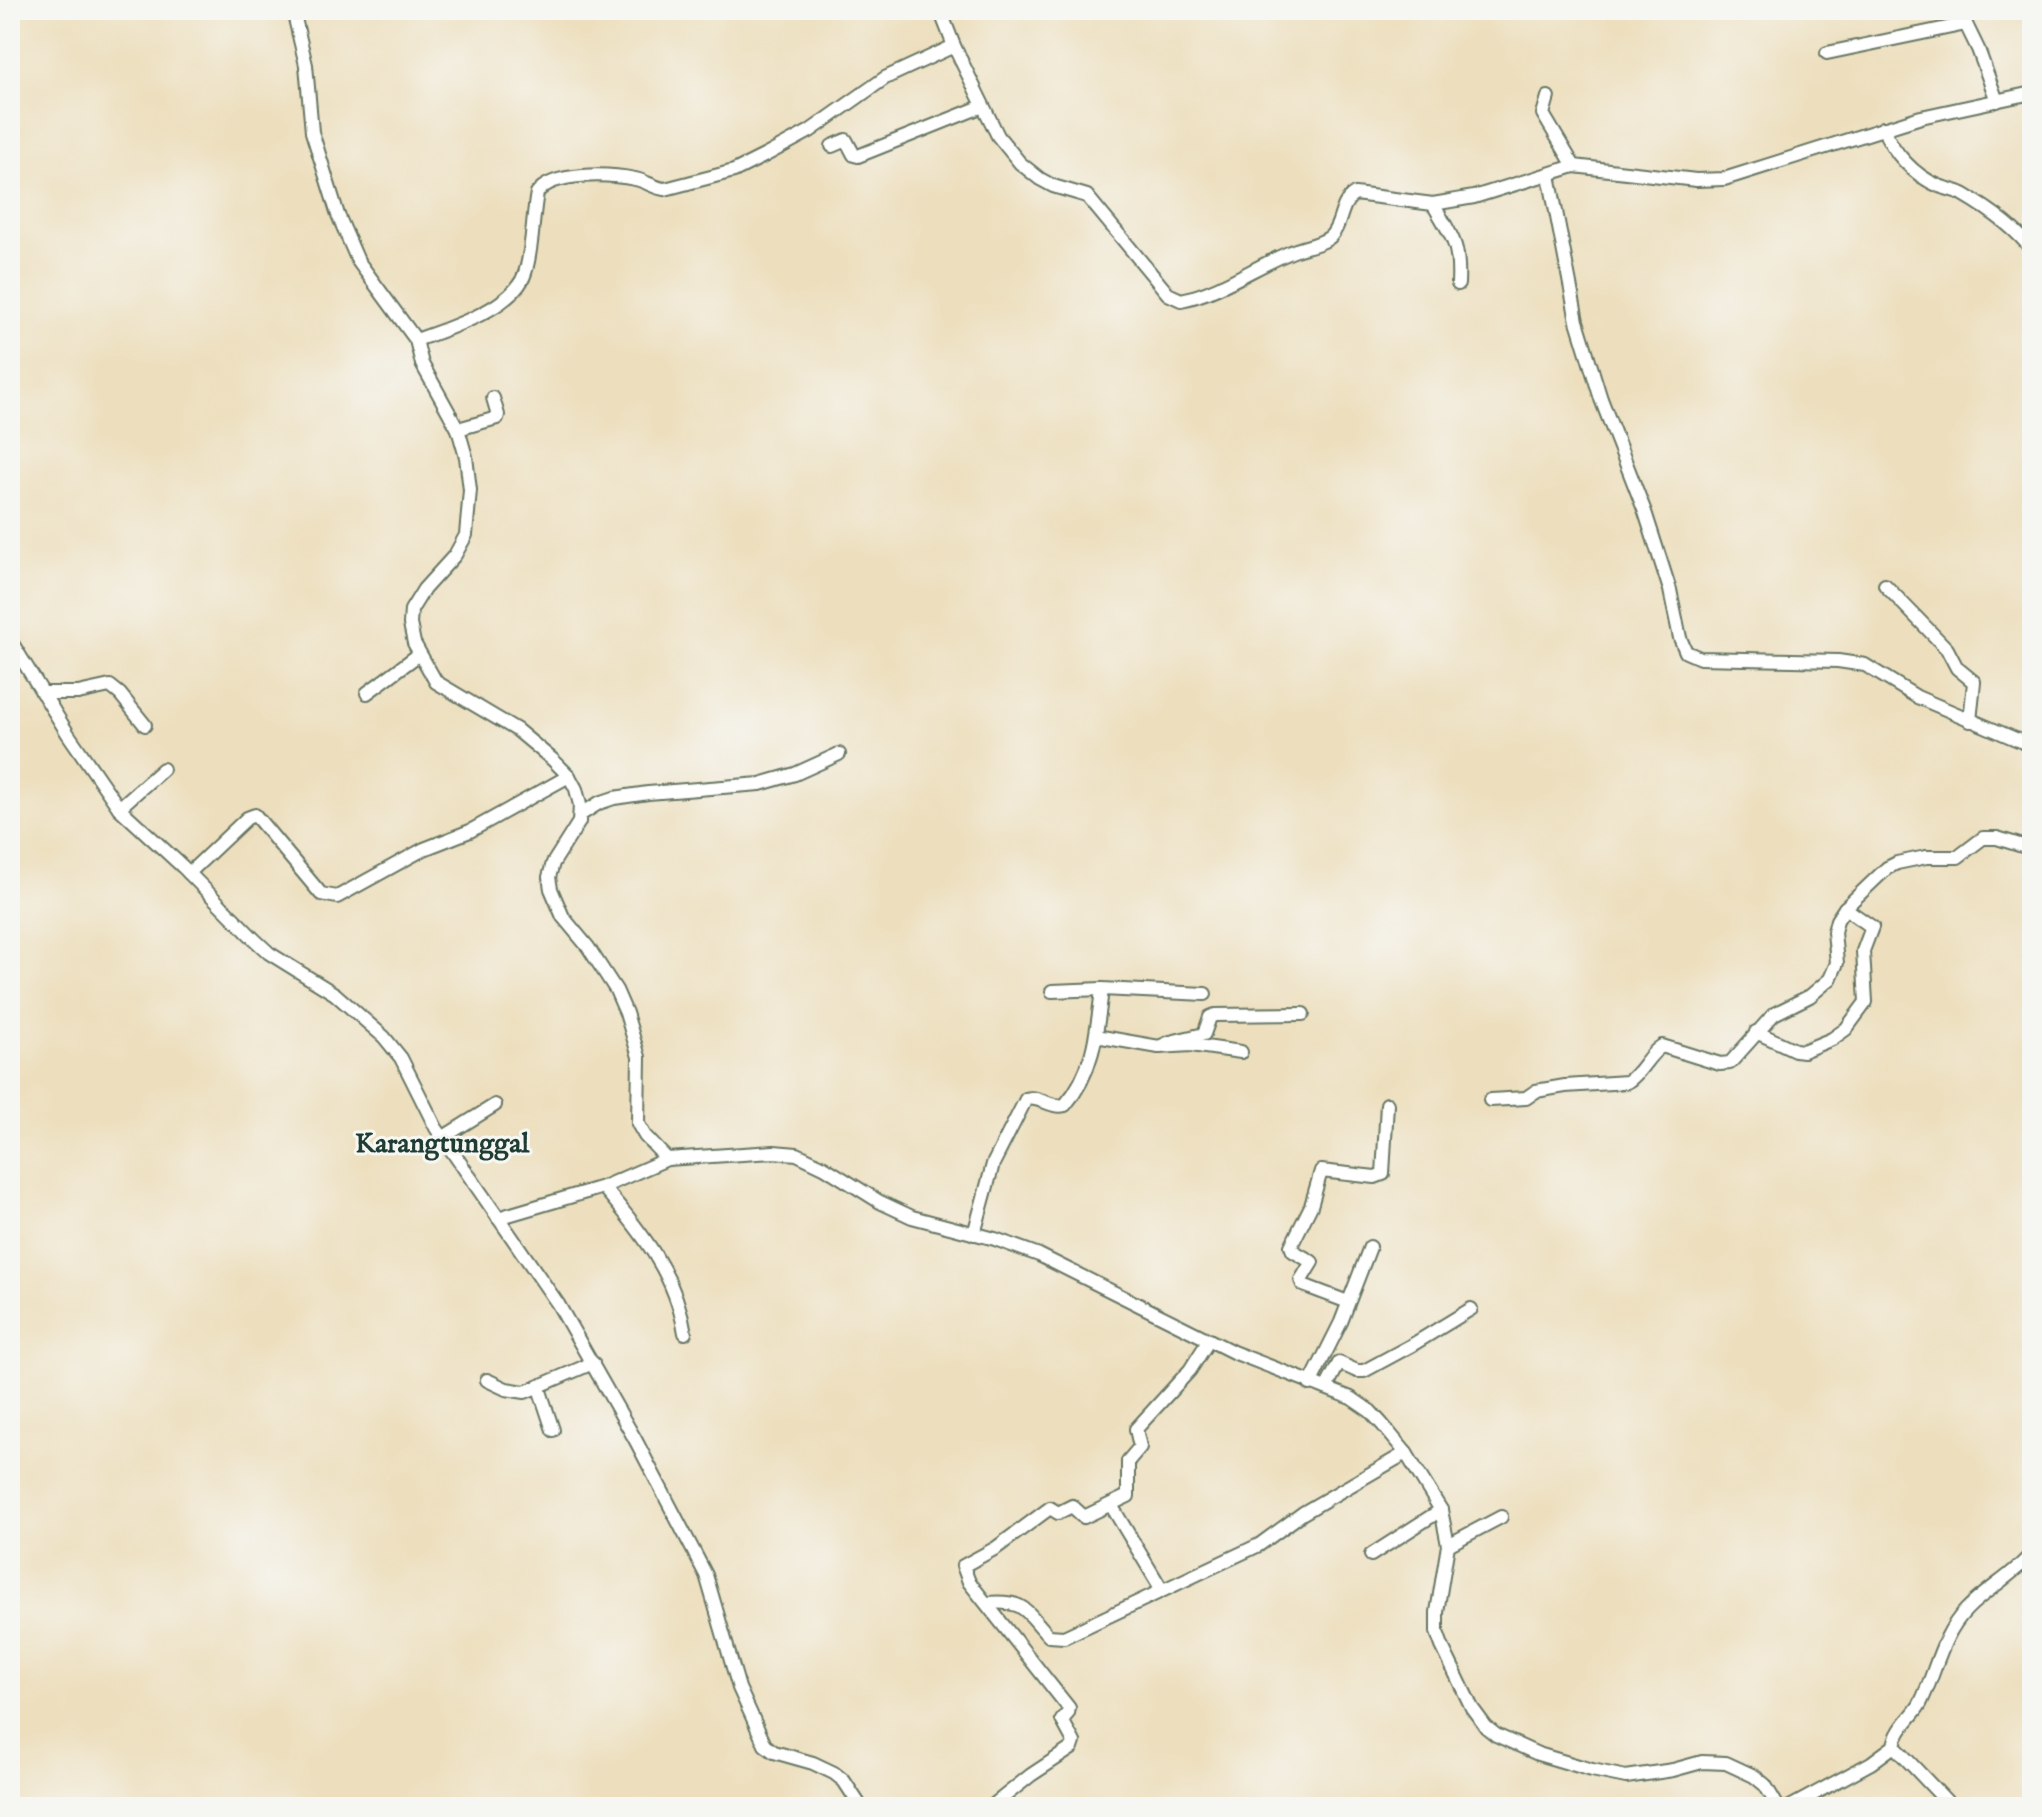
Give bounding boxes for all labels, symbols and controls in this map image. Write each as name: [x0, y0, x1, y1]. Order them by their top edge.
district label: Karangtunggal: [355, 1127, 530, 1162]

